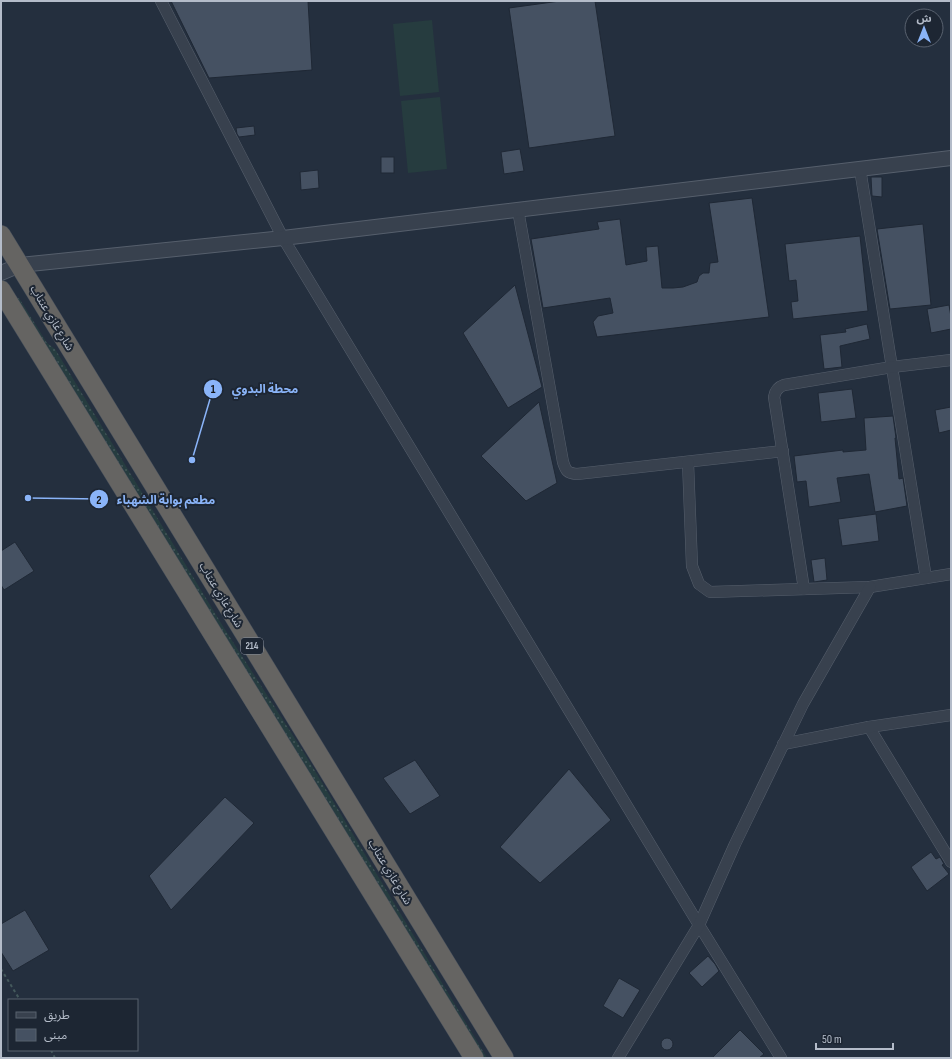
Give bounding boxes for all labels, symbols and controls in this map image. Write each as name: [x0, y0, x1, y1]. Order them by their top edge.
north arrow: [904, 8, 944, 48]
text: ش: [916, 12, 932, 25]
street label: شارع غازي عنتاب: [25, 283, 77, 355]
callout: محطة البدوي: [203, 377, 306, 401]
text: 1: [211, 382, 216, 397]
text: محطة البدوي: [232, 382, 298, 399]
callout: مطعم بوابة الشهباء: [89, 487, 223, 511]
text: 2: [96, 493, 102, 508]
text: مطعم بوابة الشهباء: [117, 493, 215, 509]
street label: شارع غازي عنتاب: [194, 560, 246, 632]
road number: 214: [241, 638, 263, 654]
street label: شارع غازي عنتاب: [363, 837, 415, 909]
legend: [8, 999, 138, 1051]
text: طريق: [44, 1008, 70, 1023]
scale bar: [816, 1025, 893, 1051]
text: مبنى: [44, 1028, 67, 1043]
text: 50 m: [822, 1032, 842, 1047]

